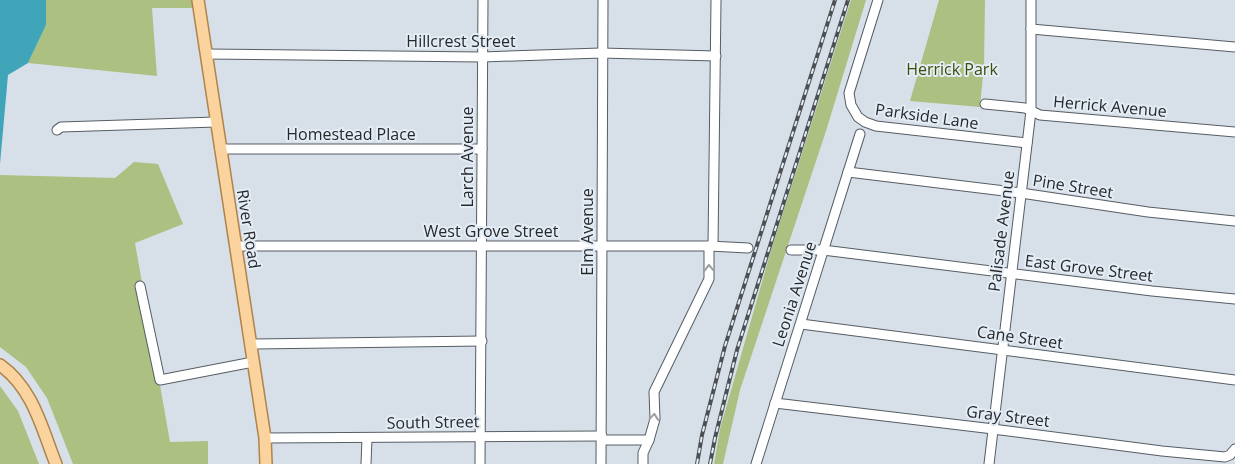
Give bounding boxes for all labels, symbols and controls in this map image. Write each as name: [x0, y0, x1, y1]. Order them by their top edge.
street label: Hillcrest Street: [406, 30, 516, 52]
park label: Herrick Park: [906, 58, 998, 80]
street label: Herrick Avenue: [1052, 90, 1168, 122]
street label: Parkside Lane: [874, 98, 980, 134]
street label: Larch Avenue: [456, 106, 478, 208]
street label: Homestead Place: [286, 123, 416, 145]
street label: Palisade Avenue: [983, 169, 1019, 293]
street label: Pine Street: [1031, 169, 1115, 203]
street label: River Road: [232, 188, 266, 270]
street label: Elm Avenue: [576, 188, 598, 276]
street label: West Grove Street: [424, 220, 559, 242]
street label: Leonia Avenue: [767, 238, 821, 349]
street label: East Grove Street: [1024, 249, 1155, 287]
one-way arrow: [704, 264, 714, 272]
street label: Cane Street: [976, 320, 1065, 354]
street label: Gray Street: [965, 400, 1051, 432]
street label: South Street: [387, 410, 480, 434]
one-way arrow: [648, 413, 659, 421]

